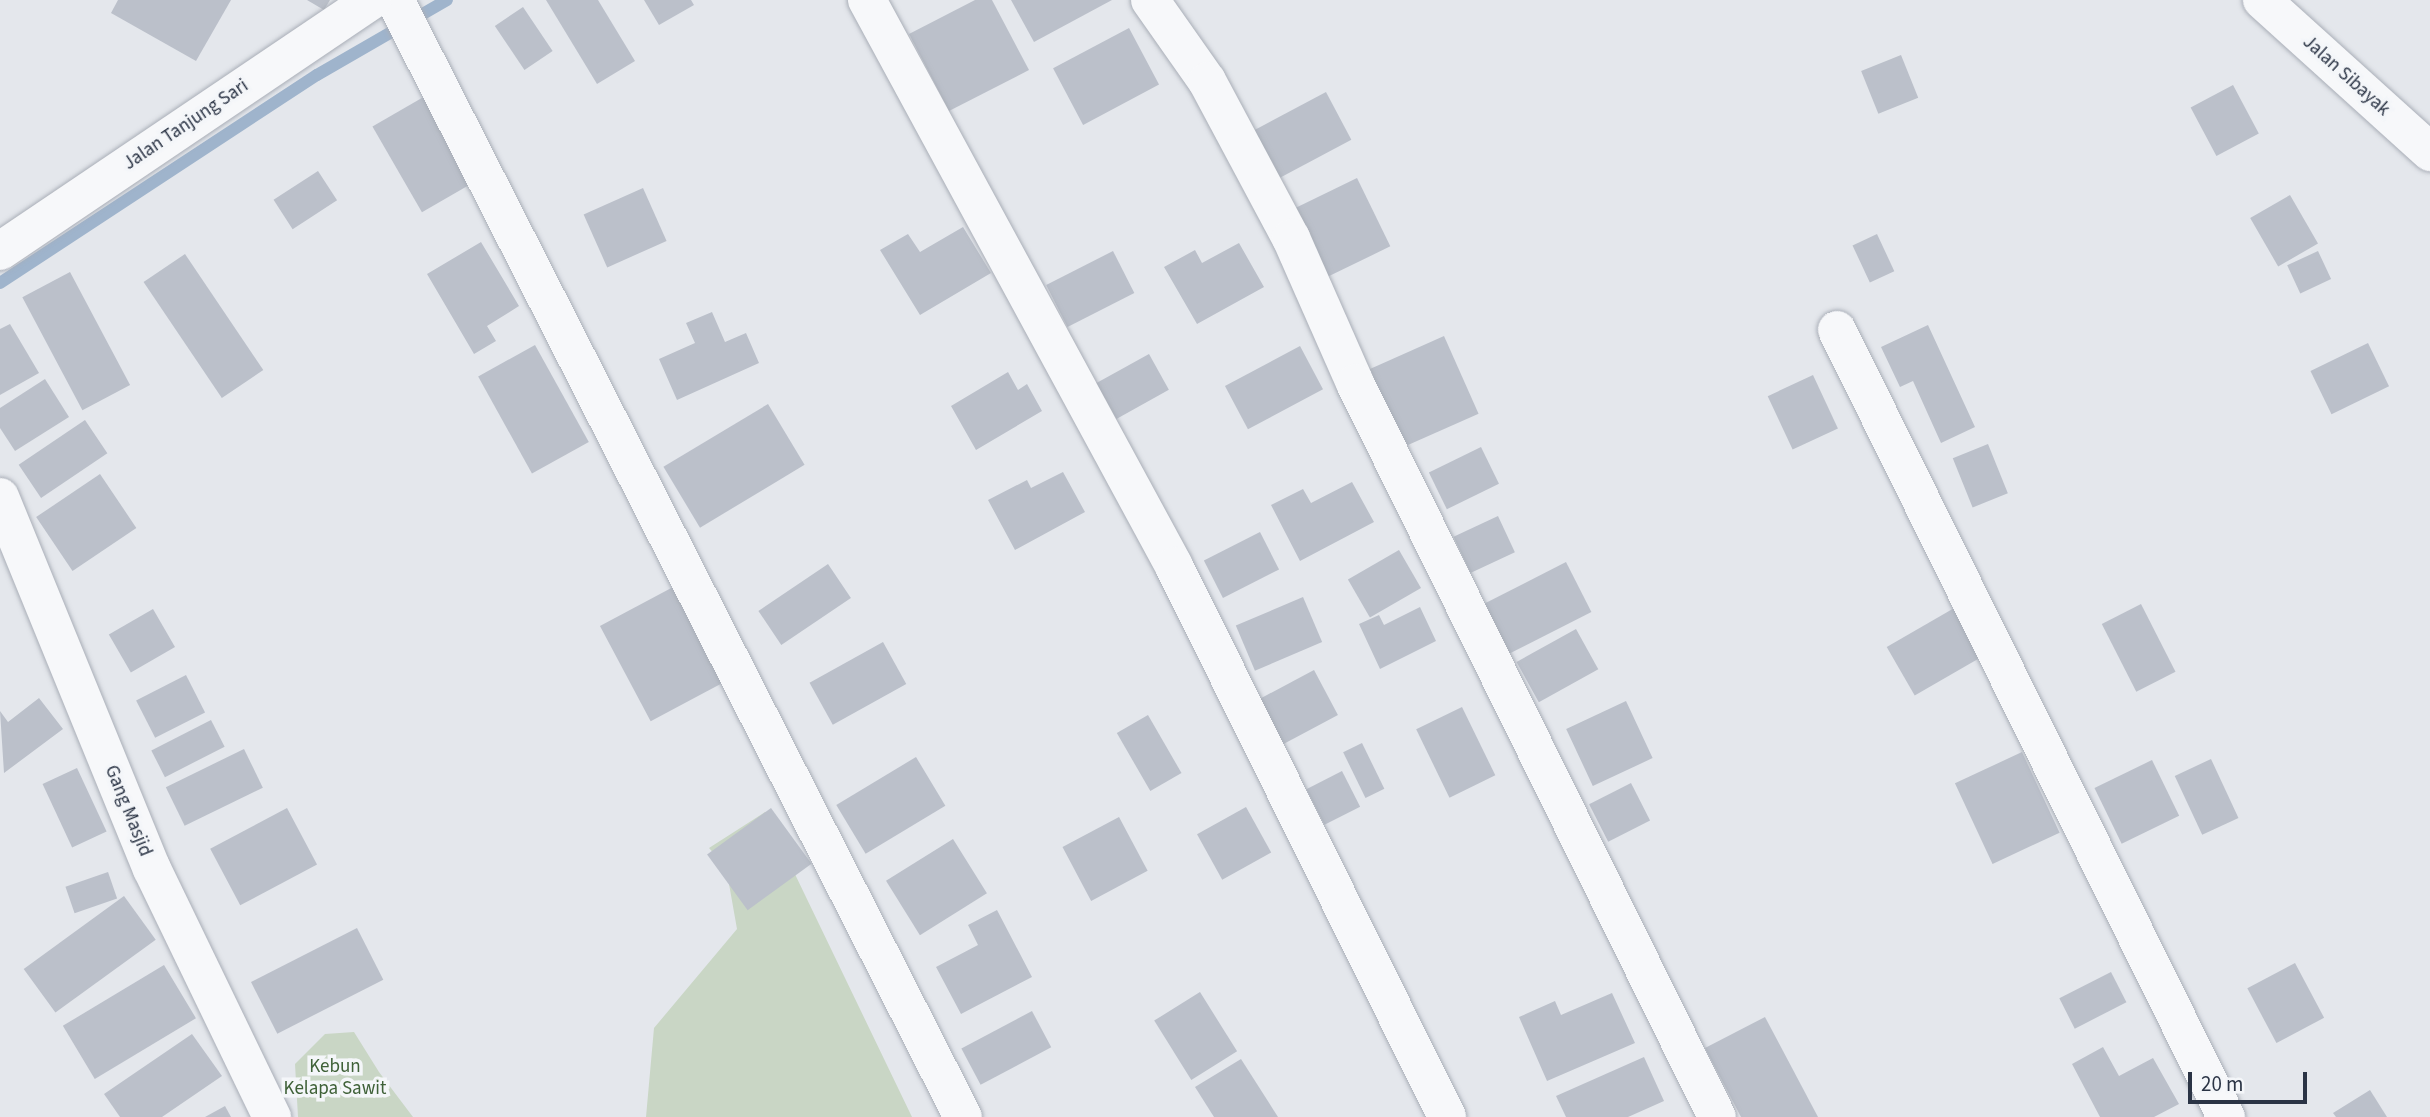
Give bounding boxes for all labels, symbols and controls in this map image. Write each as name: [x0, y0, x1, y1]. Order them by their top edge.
street label: Jalan Sibayak: [2298, 31, 2394, 121]
street label: Jalan Tanjung Sari: [119, 75, 253, 175]
street label: Gang Masjid: [99, 762, 157, 860]
park label: Kebun Kelapa Sawit: [284, 1056, 386, 1100]
scale bar: [2192, 1058, 2311, 1102]
text: 20 m: [2201, 1069, 2243, 1099]

